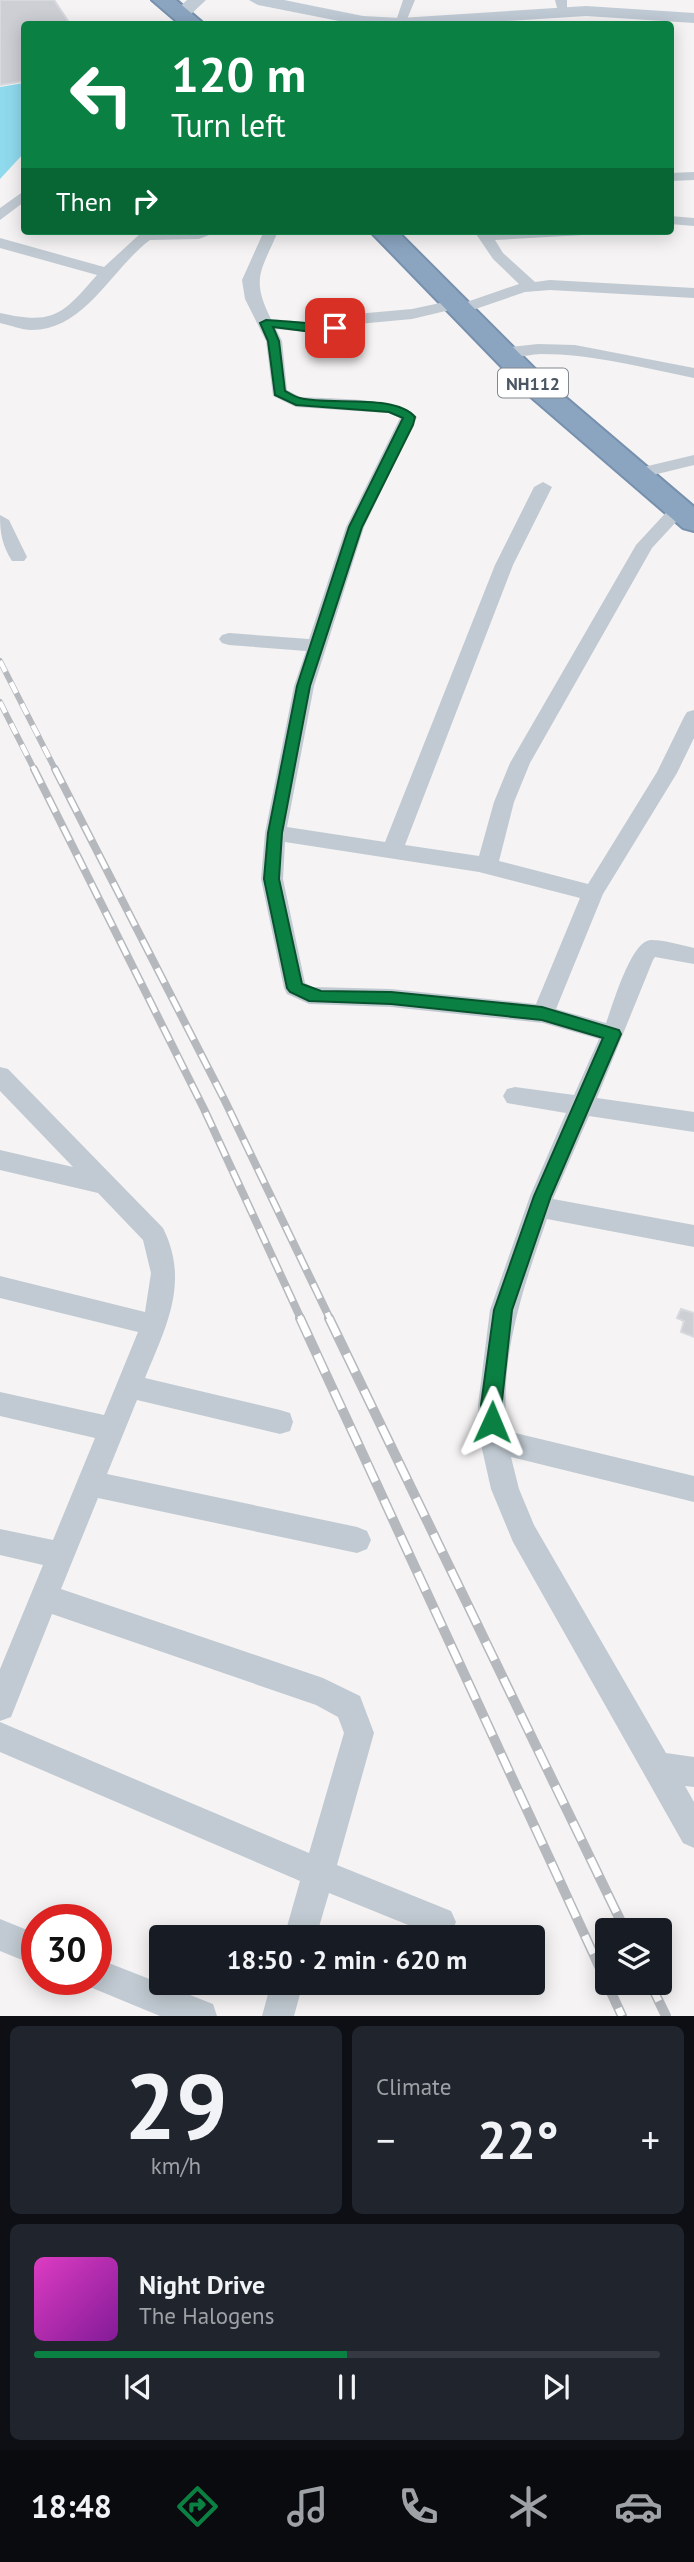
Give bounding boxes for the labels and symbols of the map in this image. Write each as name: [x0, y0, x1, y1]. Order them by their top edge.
pin: [305, 298, 365, 358]
road number: NH112: [498, 368, 568, 398]
position arrow: [455, 1385, 529, 1459]
speed limit sign: 30: [21, 1904, 112, 1995]

